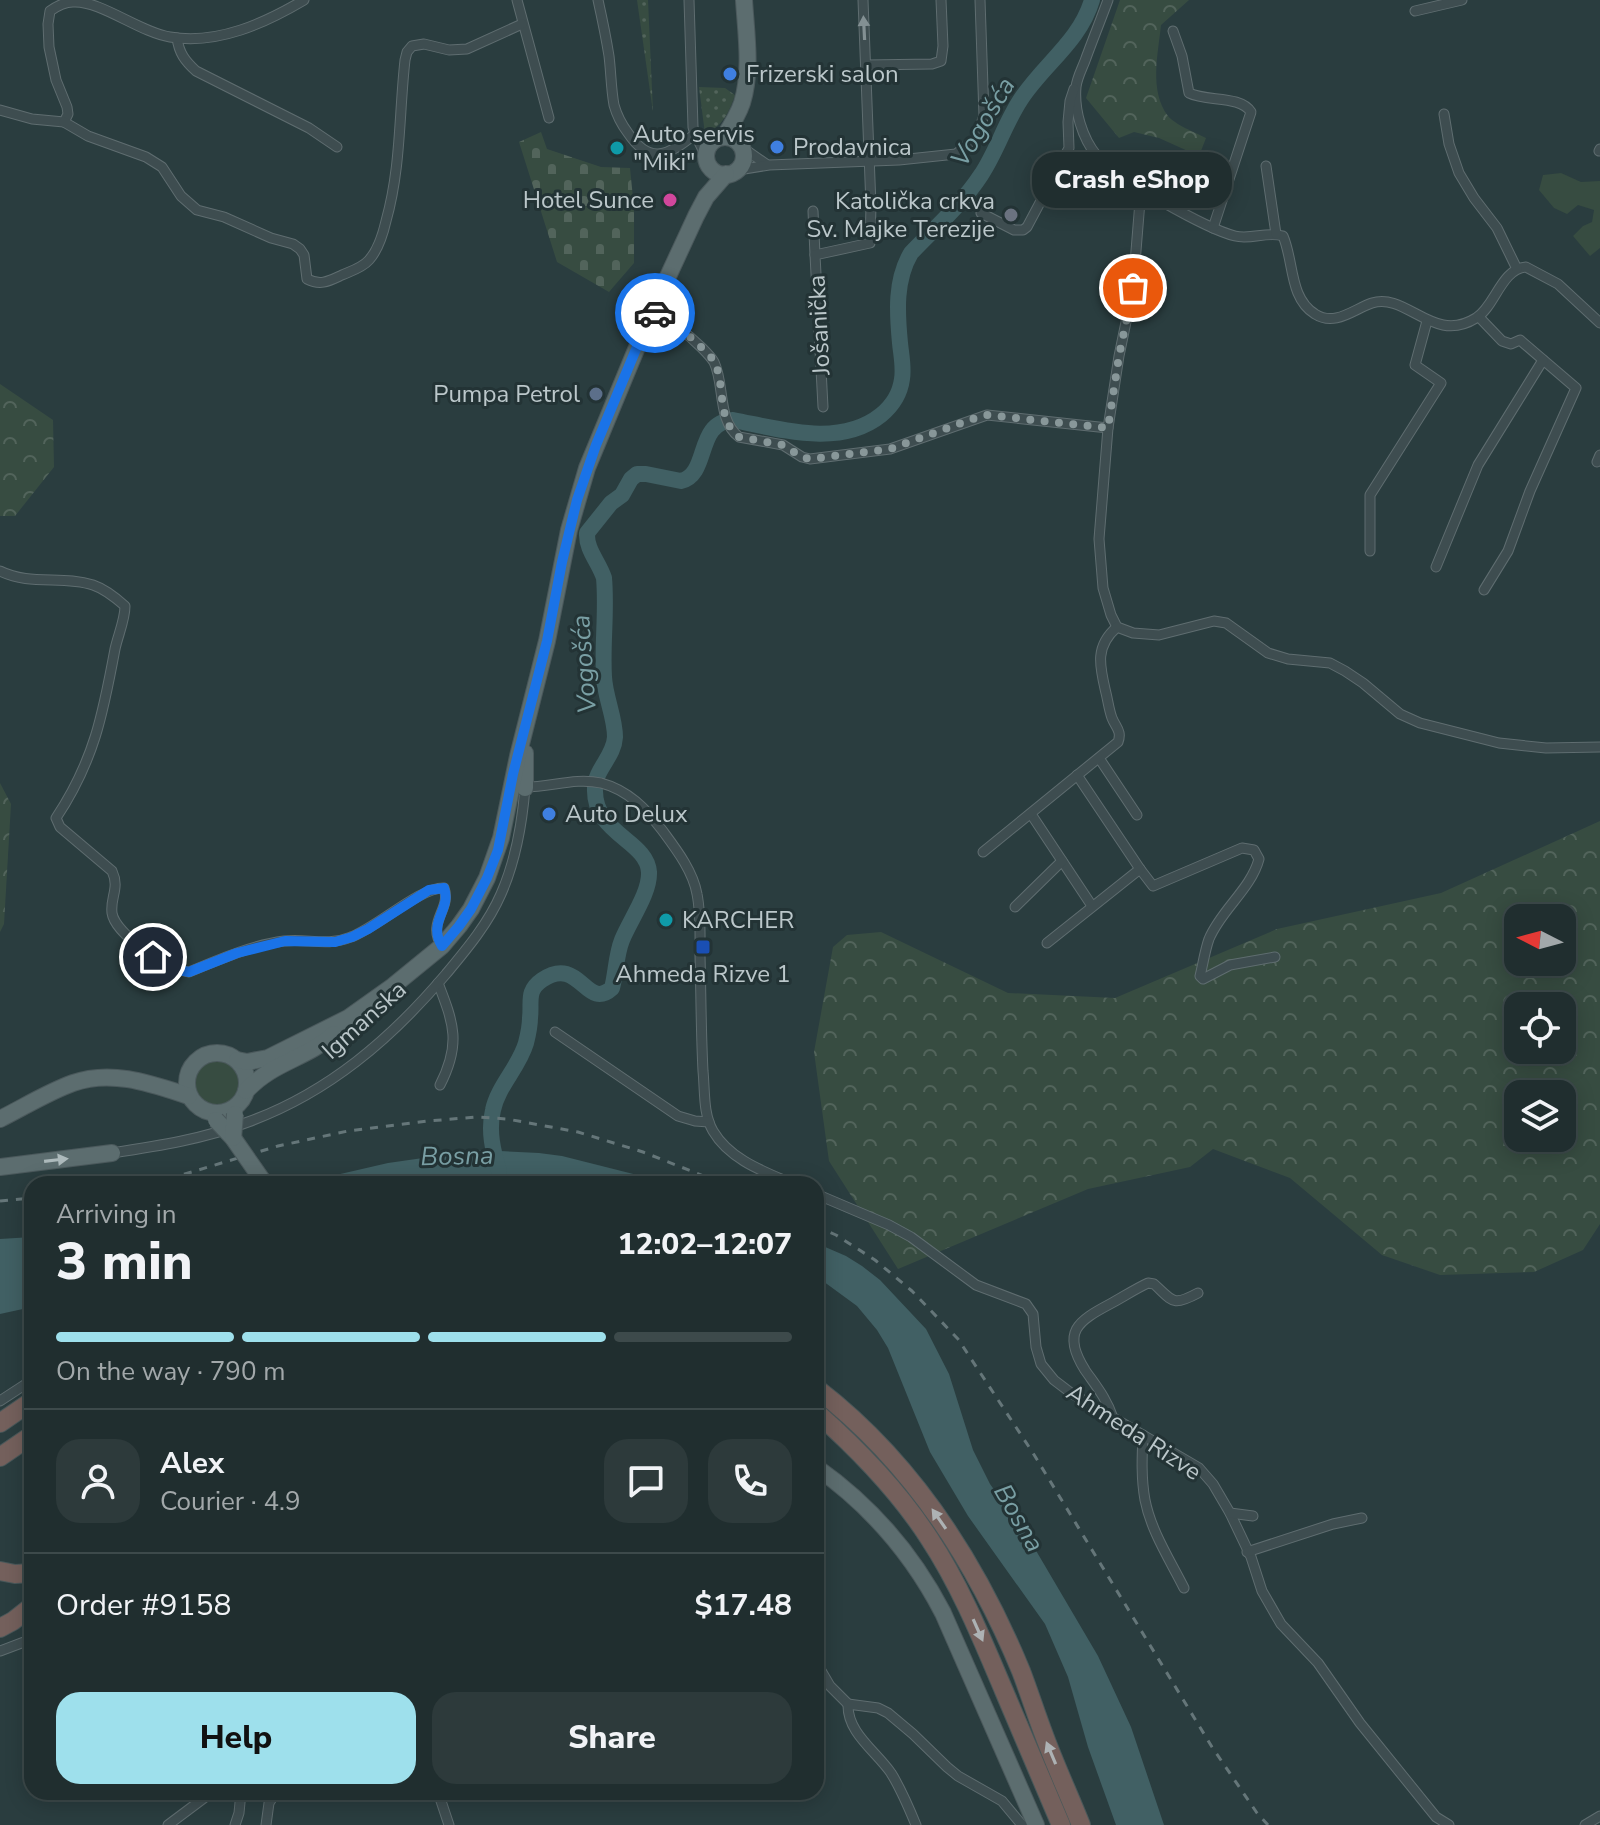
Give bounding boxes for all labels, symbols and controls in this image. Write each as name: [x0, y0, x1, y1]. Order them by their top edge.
one-way arrow: [858, 14, 871, 40]
place label: Frizerski salon: [746, 58, 899, 90]
marker: Frizerski salon: [721, 65, 739, 83]
water label: Vogošća: [943, 71, 1023, 173]
place label: Auto servis "Miki": [633, 118, 755, 178]
place label: Prodavnica: [793, 131, 912, 163]
marker: Prodavnica: [768, 138, 786, 156]
marker: Auto servis "Miki": [608, 139, 626, 157]
callout: Crash eShop: [1033, 152, 1233, 208]
text: Crash eShop: [1054, 162, 1210, 197]
place label: Hotel Sunce: [523, 184, 654, 216]
place label: Katolička crkva Sv. Majke Terezije: [806, 185, 995, 245]
marker: Hotel Sunce: [661, 191, 679, 209]
marker: Katolička crkva Sv. Majke Terezije: [1002, 206, 1020, 224]
pin: [1099, 254, 1167, 322]
icon: bag: [1111, 266, 1155, 310]
courier: [615, 273, 695, 353]
street label: Jošanička: [800, 274, 838, 377]
icon: car: [633, 291, 677, 335]
place label: Pumpa Petrol: [433, 378, 580, 410]
marker: Pumpa Petrol: [587, 385, 605, 403]
water label: Vogošća: [563, 614, 605, 714]
place label: Auto Delux: [565, 798, 688, 830]
marker: Auto Delux: [540, 805, 558, 823]
place label: KARCHER: [682, 904, 794, 936]
north arrow: [1504, 904, 1576, 976]
map controls: [1504, 904, 1576, 1152]
marker: KARCHER: [657, 911, 675, 929]
pin: [119, 923, 187, 991]
icon: home: [131, 935, 175, 979]
marker: Ahmeda Rizve 1: [694, 938, 712, 956]
place label: Ahmeda Rizve 1: [615, 958, 791, 990]
street label: Igmanska: [315, 974, 413, 1066]
button: locate: [1504, 992, 1576, 1064]
button: layers: [1504, 1080, 1576, 1152]
water label: Bosna: [420, 1138, 494, 1174]
one-way arrow: [44, 1153, 69, 1166]
text: Arriving in: [56, 1197, 177, 1232]
text: 12:02–12:07: [617, 1224, 792, 1265]
text: 3 min: [56, 1226, 193, 1297]
text: On the way · 790 m: [56, 1354, 285, 1389]
street label: Ahmeda Rizve: [1060, 1376, 1208, 1488]
button: person: [56, 1439, 140, 1523]
button: chat: [604, 1439, 688, 1523]
button: phone: [708, 1439, 792, 1523]
text: Alex: [160, 1443, 224, 1484]
water label: Bosna: [986, 1478, 1052, 1558]
text: Courier · 4.9: [160, 1484, 301, 1519]
one-way arrow: [932, 1509, 948, 1530]
text: Order #9158: [56, 1585, 231, 1626]
text: $17.48: [695, 1585, 792, 1626]
one-way arrow: [971, 1618, 984, 1642]
button: Help: [56, 1692, 416, 1784]
button: Share: [432, 1692, 792, 1784]
one-way arrow: [1045, 1741, 1058, 1765]

